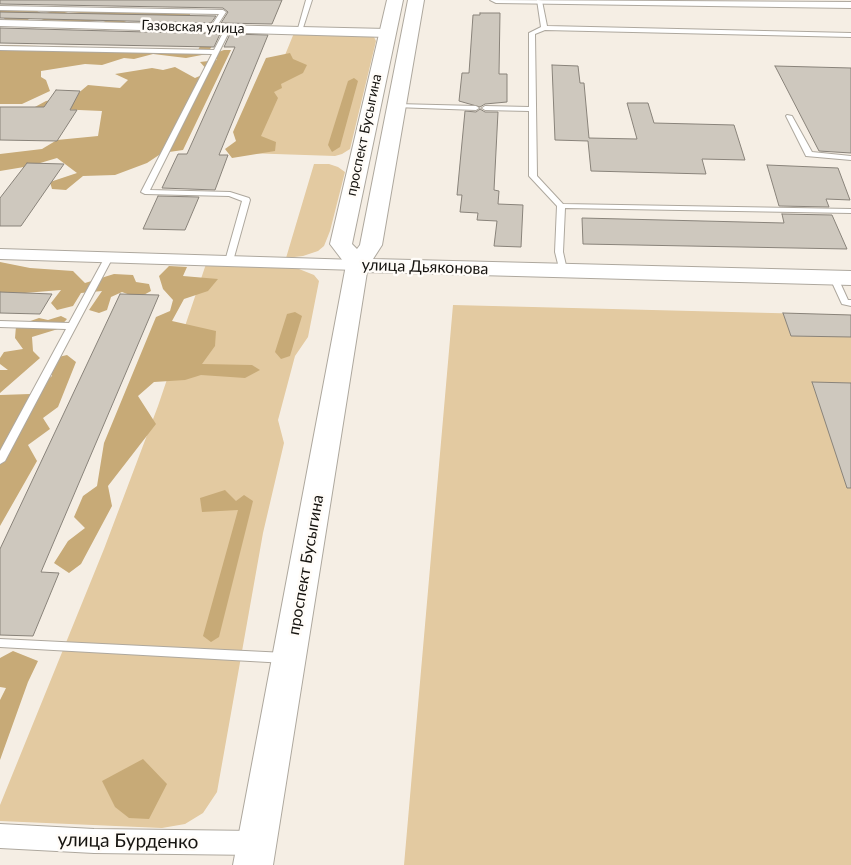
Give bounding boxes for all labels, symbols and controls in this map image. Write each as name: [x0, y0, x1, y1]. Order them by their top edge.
street label: Газовская улица: [141, 17, 245, 37]
street label: проспект Бусыгина: [343, 72, 385, 198]
street label: улица Дьяконова: [361, 255, 489, 279]
street label: проспект Бусыгина: [284, 493, 328, 637]
street label: улица Бурденко: [57, 828, 199, 854]

